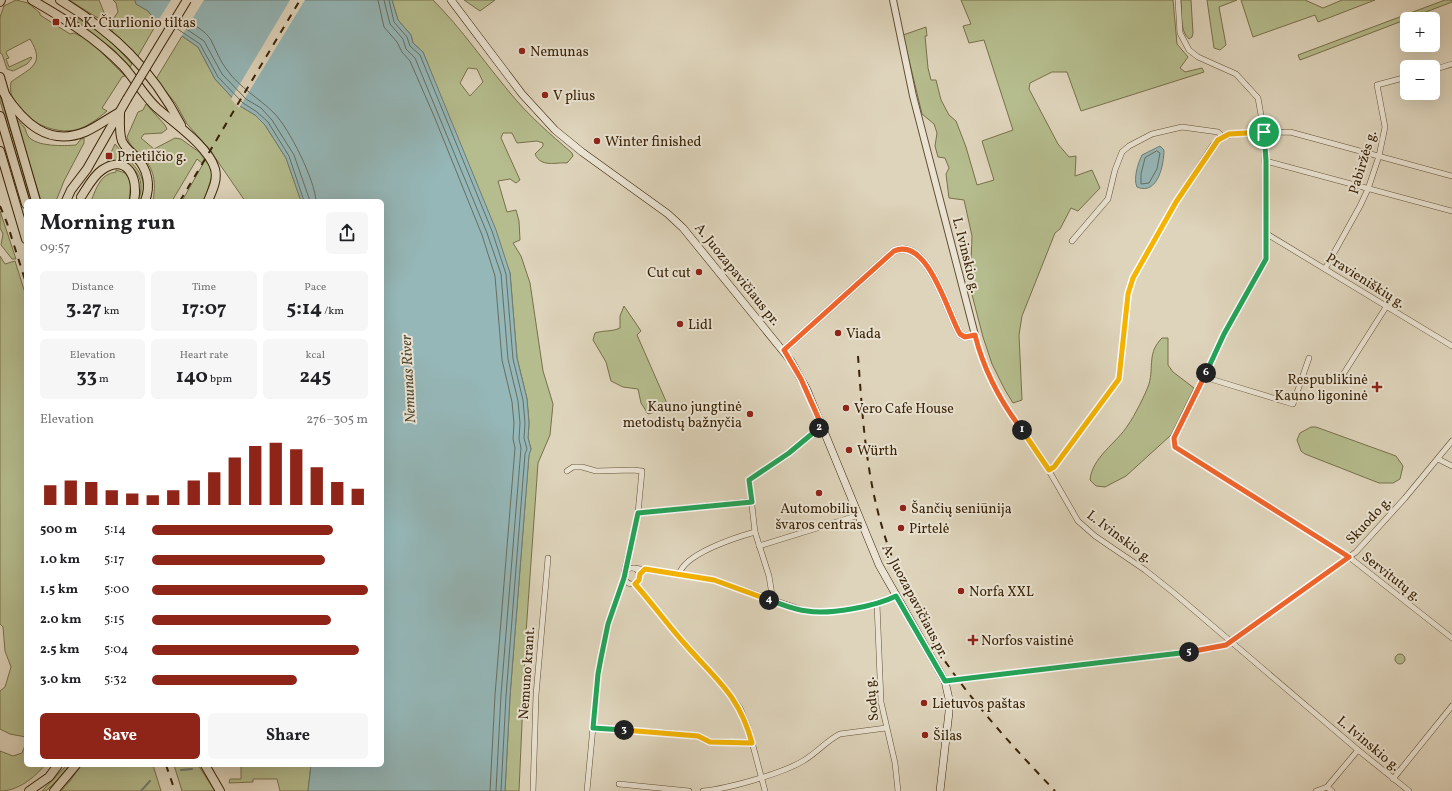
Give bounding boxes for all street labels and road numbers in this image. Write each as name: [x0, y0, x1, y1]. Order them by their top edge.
street label: Pabiržės g.: [1345, 128, 1382, 197]
street label: L. Ivinskio g.: [947, 216, 984, 295]
street label: A. Juozapavičiaus pr.: [690, 220, 784, 330]
street label: Pravieniškių g.: [1322, 249, 1409, 313]
street label: Skuodo g.: [1342, 493, 1396, 549]
street label: L. Ivinskio g.: [1082, 506, 1156, 568]
street label: A. Juozapavičiaus pr.: [877, 541, 953, 662]
street label: Servitutų g.: [1357, 548, 1425, 606]
street label: Nemuno krant.: [515, 626, 540, 720]
street label: Sodų g.: [861, 676, 884, 722]
street label: L. Ivinskio g.: [1332, 712, 1404, 776]

